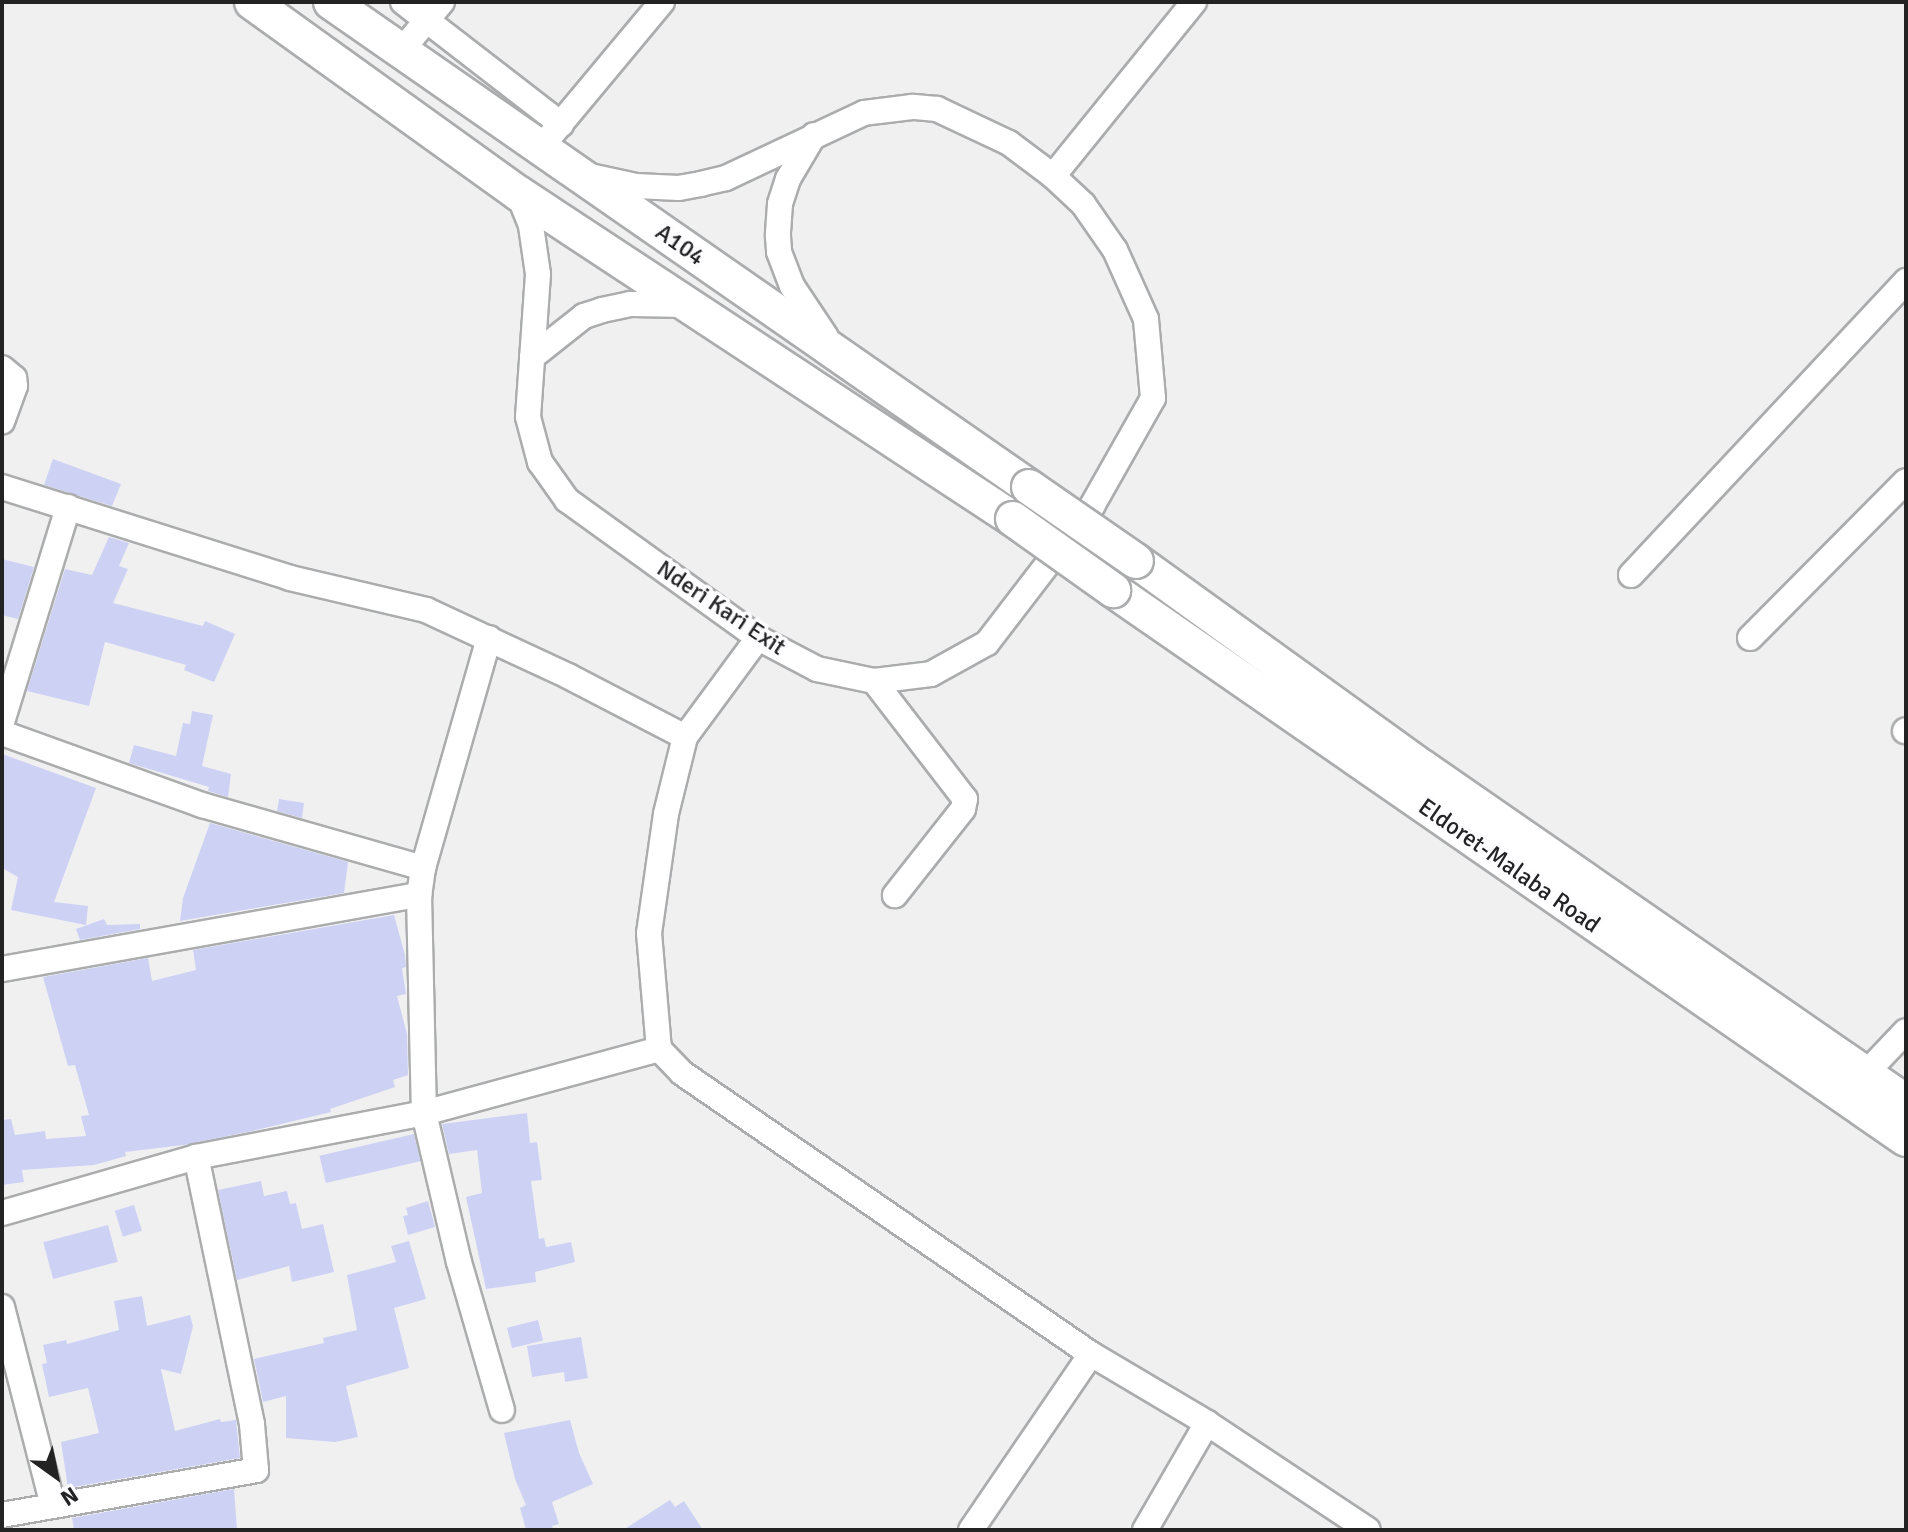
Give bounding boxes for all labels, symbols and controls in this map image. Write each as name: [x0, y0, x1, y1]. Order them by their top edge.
street label: A104: [650, 218, 710, 272]
street label: Nderi Kari Exit: [651, 554, 791, 662]
street label: Eldoret-Malaba Road: [1413, 793, 1605, 939]
north arrow: [16, 1436, 96, 1516]
text: N: [56, 1481, 83, 1512]

